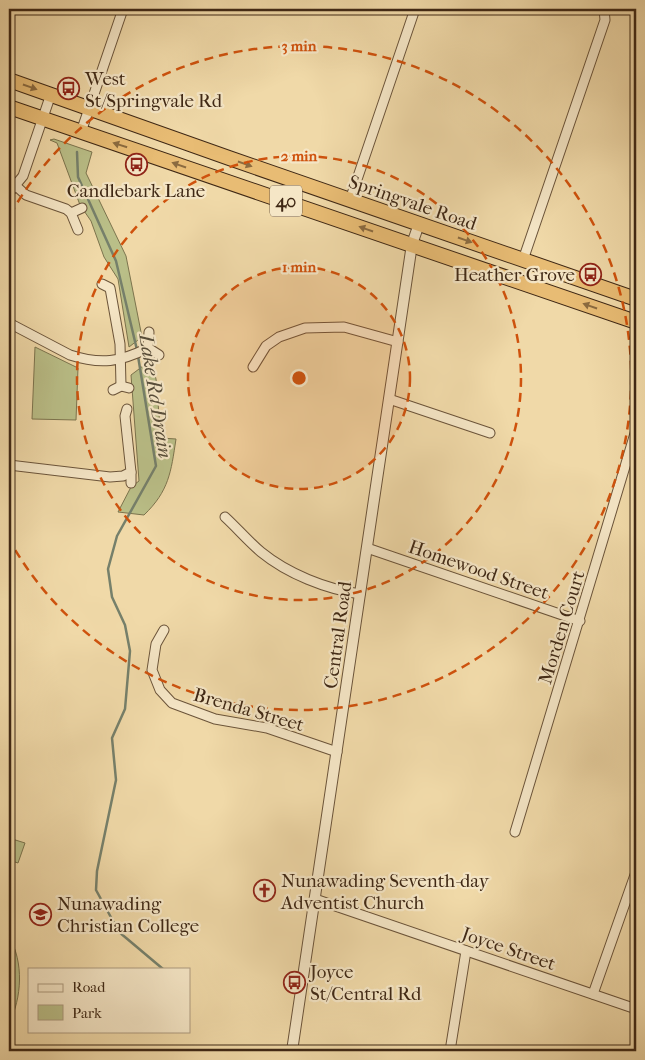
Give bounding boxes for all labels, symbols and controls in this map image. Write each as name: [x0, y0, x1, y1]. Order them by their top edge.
text: 3 min: [282, 37, 317, 55]
place label: West St/Springvale Rd: [84, 68, 223, 112]
bus stop icon: West St/Springvale Rd: [57, 77, 81, 101]
one-way arrow: [23, 84, 38, 91]
one-way arrow: [112, 141, 127, 149]
text: 2 min: [281, 147, 318, 165]
bus stop icon: Candlebark Lane: [124, 152, 148, 176]
one-way arrow: [172, 160, 187, 168]
one-way arrow: [238, 160, 253, 168]
street label: Springvale Road: [346, 171, 480, 235]
place label: Candlebark Lane: [67, 180, 205, 202]
road number: 40: [270, 186, 302, 217]
one-way arrow: [358, 224, 373, 232]
one-way arrow: [458, 236, 473, 244]
text: 1 min: [282, 258, 316, 276]
bus stop icon: Heather Grove: [579, 262, 603, 286]
place label: Heather Grove: [454, 264, 575, 286]
one-way arrow: [582, 301, 597, 309]
water label: Lake Rd Drain: [134, 330, 177, 460]
centre of rings: [290, 369, 308, 387]
street label: Homewood Street: [406, 536, 552, 604]
street label: Morden Court: [534, 568, 590, 687]
street label: Central Road: [320, 579, 357, 690]
street label: Brenda Street: [191, 684, 307, 736]
place label: Nunawading Seventh-day Adventist Church: [280, 870, 490, 914]
church icon: Nunawading Seventh-day Adventist Church: [253, 879, 277, 903]
place label: Nunawading Christian College: [57, 893, 199, 937]
school or university icon: Nunawading Christian College: [29, 902, 53, 926]
street label: Joyce Street: [457, 922, 559, 975]
place label: Joyce St/Central Rd: [308, 961, 422, 1005]
legend: [28, 968, 190, 1032]
bus stop icon: Joyce St/Central Rd: [282, 970, 306, 994]
text: Road: [72, 978, 106, 996]
text: Park: [72, 1004, 102, 1022]

